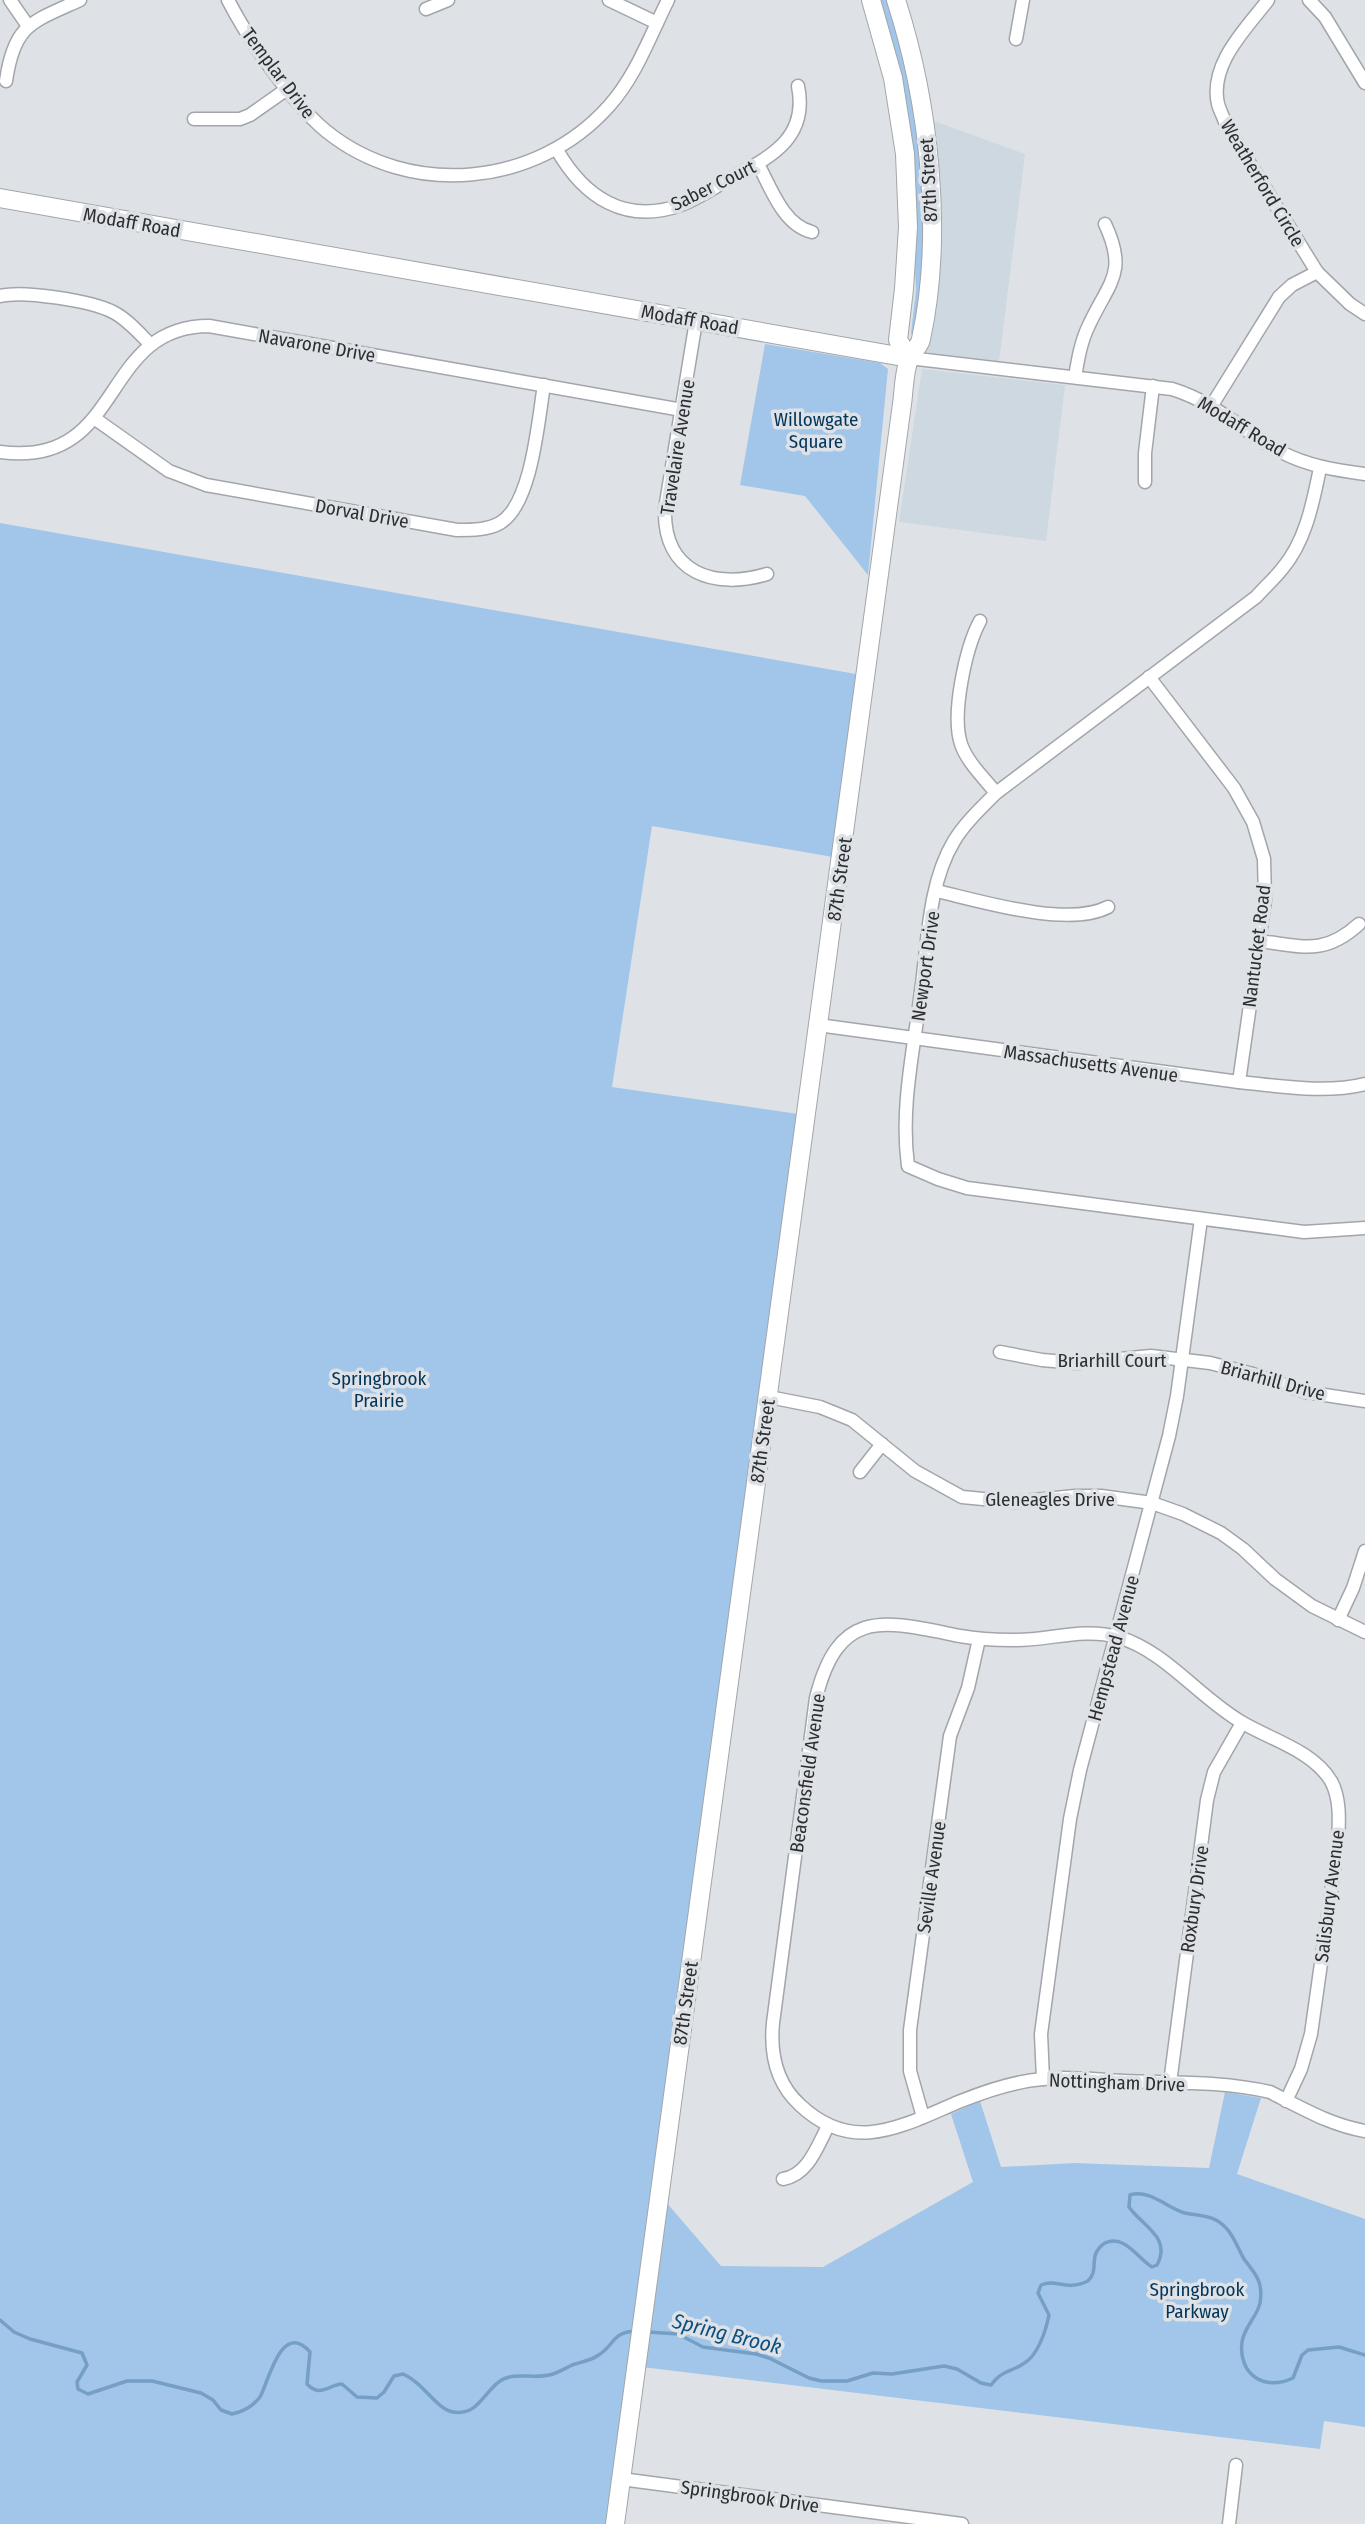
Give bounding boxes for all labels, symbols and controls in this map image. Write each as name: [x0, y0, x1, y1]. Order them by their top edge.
street label: Templar Drive: [237, 23, 320, 123]
street label: Weatherford Circle: [1216, 116, 1310, 251]
street label: 87th Street: [915, 136, 942, 223]
street label: Saber Court: [667, 155, 760, 216]
street label: Modaff Road: [81, 203, 182, 242]
street label: Modaff Road: [639, 300, 740, 339]
street label: Navarone Drive: [257, 324, 377, 367]
street label: Travelaire Avenue: [655, 378, 700, 517]
street label: Modaff Road: [1194, 391, 1290, 462]
park label: Willowgate Square: [774, 408, 858, 453]
street label: Dorval Drive: [313, 494, 411, 533]
street label: 87th Street: [822, 835, 857, 922]
street label: Nantucket Road: [1238, 883, 1275, 1009]
street label: Newport Drive: [906, 910, 945, 1023]
street label: Massachusetts Avenue: [1002, 1040, 1179, 1087]
street label: Briarhill Court: [1057, 1349, 1167, 1372]
street label: Briarhill Drive: [1218, 1355, 1328, 1405]
park label: Springbrook Prairie: [332, 1367, 427, 1412]
street label: 87th Street: [745, 1397, 780, 1484]
street label: Gleneagles Drive: [985, 1488, 1115, 1511]
street label: Hempstead Avenue: [1083, 1573, 1144, 1724]
street label: Beaconsfield Avenue: [785, 1692, 830, 1854]
street label: Seville Avenue: [912, 1820, 951, 1935]
street label: Salisbury Avenue: [1310, 1829, 1349, 1964]
street label: Roxbury Drive: [1176, 1844, 1213, 1954]
street label: 87th Street: [668, 1959, 703, 2046]
street label: Nottingham Drive: [1048, 2069, 1185, 2096]
park label: Springbrook Parkway: [1150, 2278, 1245, 2323]
water label: Spring Brook: [669, 2308, 784, 2360]
street label: Springbrook Drive: [679, 2475, 821, 2518]

